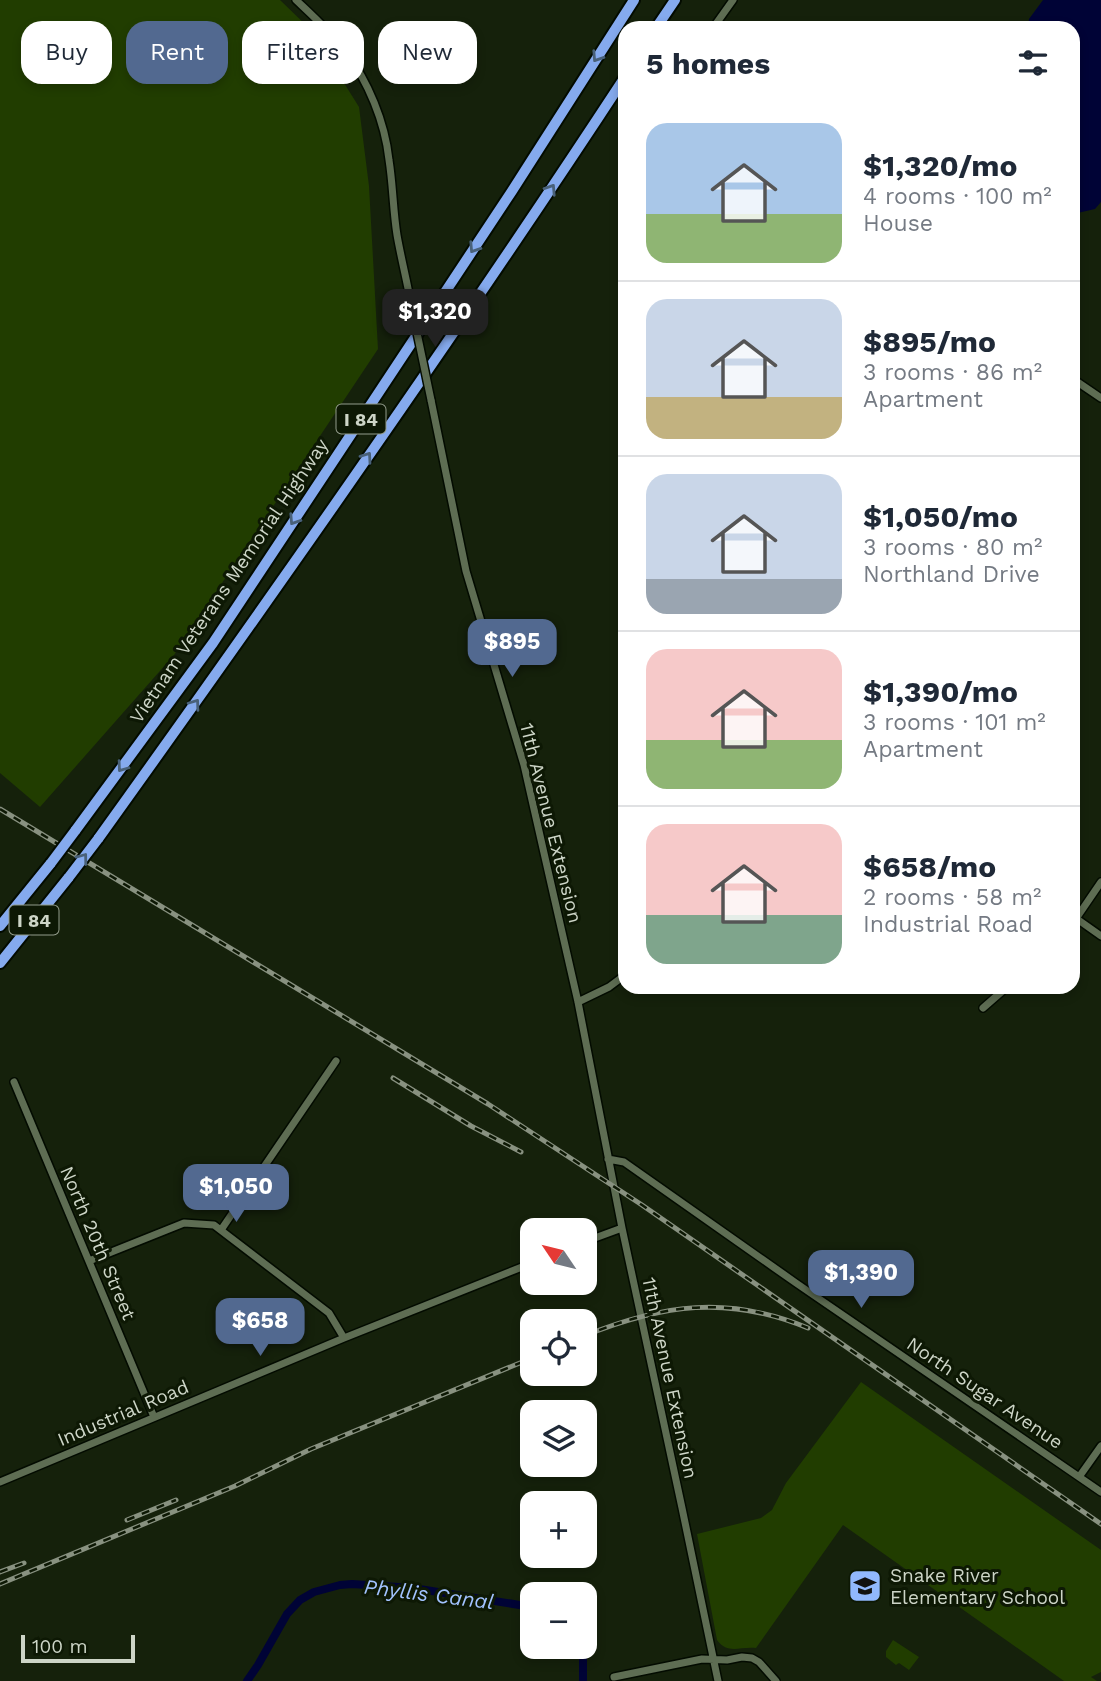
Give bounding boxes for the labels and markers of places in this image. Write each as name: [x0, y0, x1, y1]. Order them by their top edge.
pin: $1,320: [378, 290, 492, 349]
pin: $895: [471, 620, 553, 679]
pin: $1,050: [179, 1164, 293, 1224]
pin: $1,390: [804, 1250, 918, 1310]
pin: $658: [219, 1298, 301, 1358]
place label: Snake River Elementary School: [890, 1564, 1065, 1609]
school or university icon: Snake River Elementary School: [846, 1567, 884, 1605]

